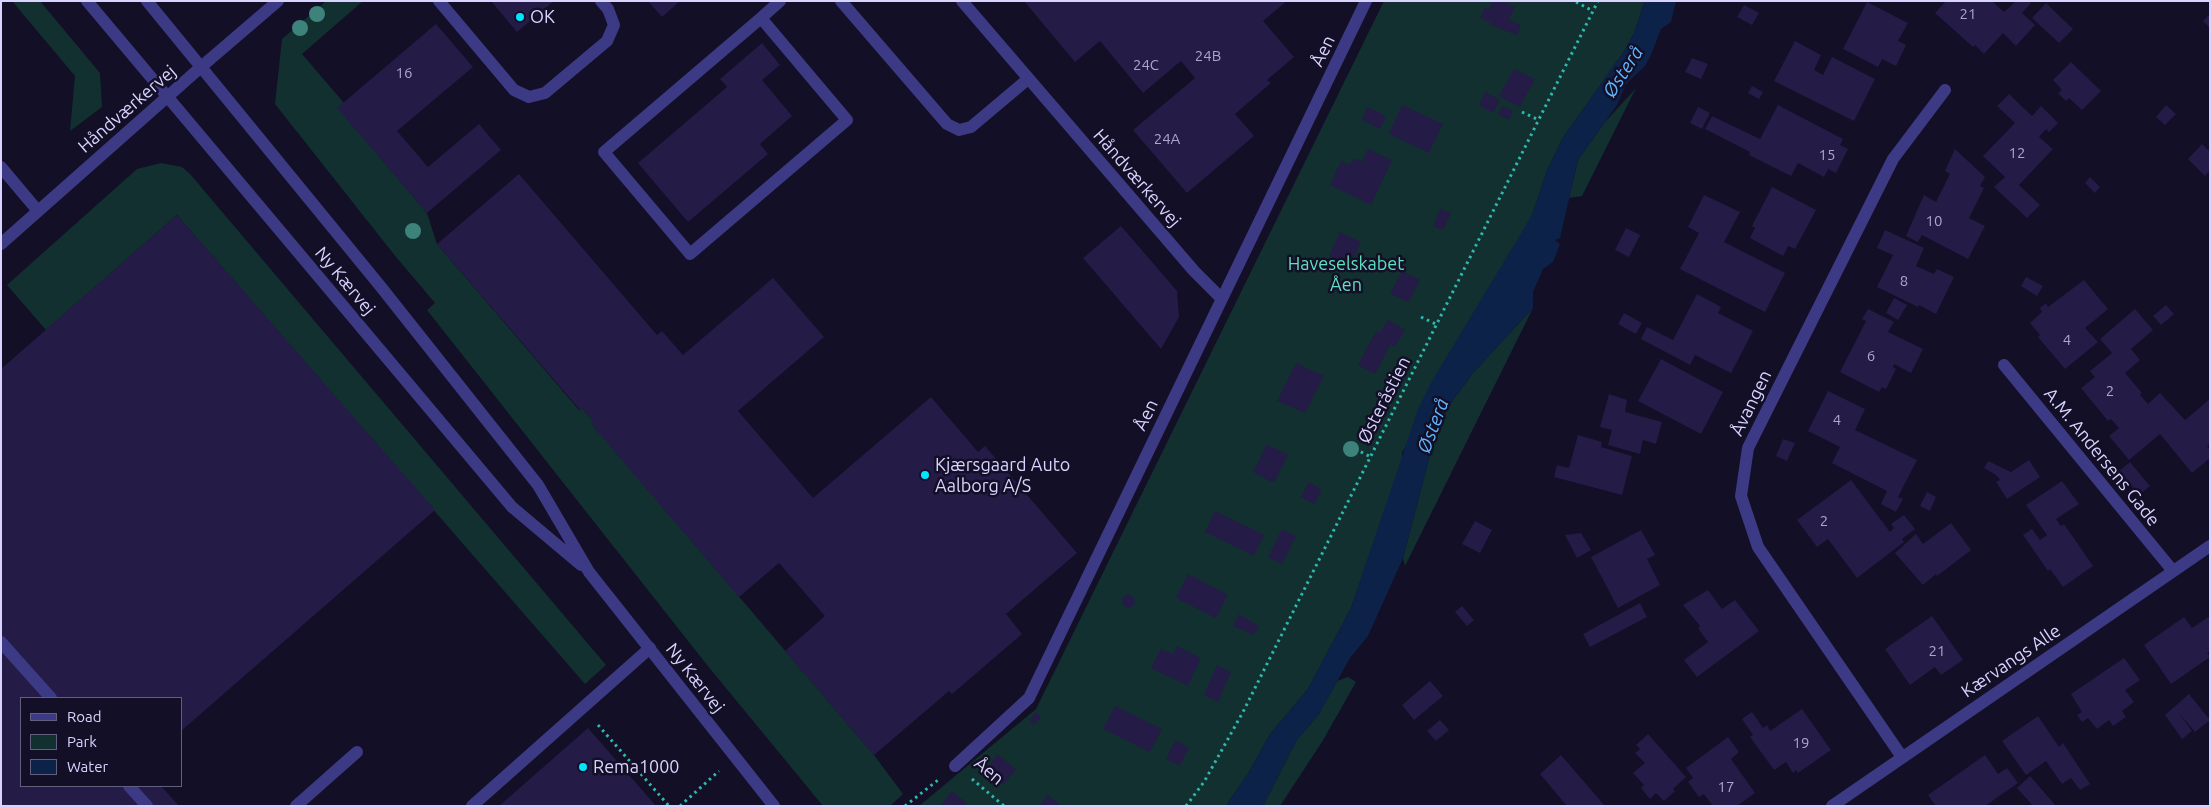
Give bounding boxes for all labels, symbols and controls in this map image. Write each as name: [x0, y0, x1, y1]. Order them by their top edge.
house number: 21: [1960, 5, 1976, 23]
place label: OK: [530, 6, 555, 28]
marker: OK: [514, 11, 526, 23]
street label: Åen: [1306, 32, 1340, 70]
water label: Østerå: [1598, 42, 1648, 102]
house number: 24B: [1195, 47, 1221, 65]
house number: 24C: [1133, 56, 1159, 74]
street label: Håndværkervej: [74, 61, 180, 157]
house number: 16: [396, 64, 412, 82]
street label: Håndværkervej: [1089, 125, 1185, 231]
house number: 24A: [1154, 130, 1180, 148]
house number: 12: [2009, 144, 2025, 162]
house number: 15: [1819, 146, 1835, 164]
house number: 10: [1926, 212, 1942, 230]
street label: Ny Kærvej: [310, 243, 380, 319]
park label: Haveselskabet Åen: [1288, 253, 1404, 296]
house number: 8: [1900, 272, 1908, 290]
house number: 4: [2063, 331, 2071, 349]
house number: 6: [1867, 347, 1875, 365]
street label: Østeråstien: [1353, 353, 1415, 447]
street label: Åvangen: [1726, 367, 1776, 439]
house number: 2: [2106, 382, 2114, 400]
street label: A.M. Andersens Gade: [2040, 383, 2164, 531]
water label: Østerå: [1412, 395, 1454, 457]
street label: Åen: [1129, 396, 1163, 434]
house number: 4: [1833, 411, 1841, 429]
place label: Kjærsgaard Auto Aalborg A/S: [935, 454, 1070, 496]
marker: Kjærsgaard Auto Aalborg A/S: [919, 469, 931, 481]
house number: 2: [1820, 512, 1828, 530]
street label: Kærvangs Alle: [1957, 620, 2065, 702]
street label: Ny Kærvej: [661, 639, 729, 717]
house number: 21: [1929, 642, 1945, 660]
legend: [20, 697, 182, 787]
text: Road: [67, 708, 102, 725]
text: Park: [67, 733, 97, 750]
house number: 19: [1793, 734, 1809, 752]
street label: Åen: [970, 752, 1008, 790]
place label: Rema1000: [593, 756, 680, 778]
text: Water: [67, 758, 108, 775]
marker: Rema1000: [577, 761, 589, 773]
house number: 17: [1718, 778, 1734, 796]

